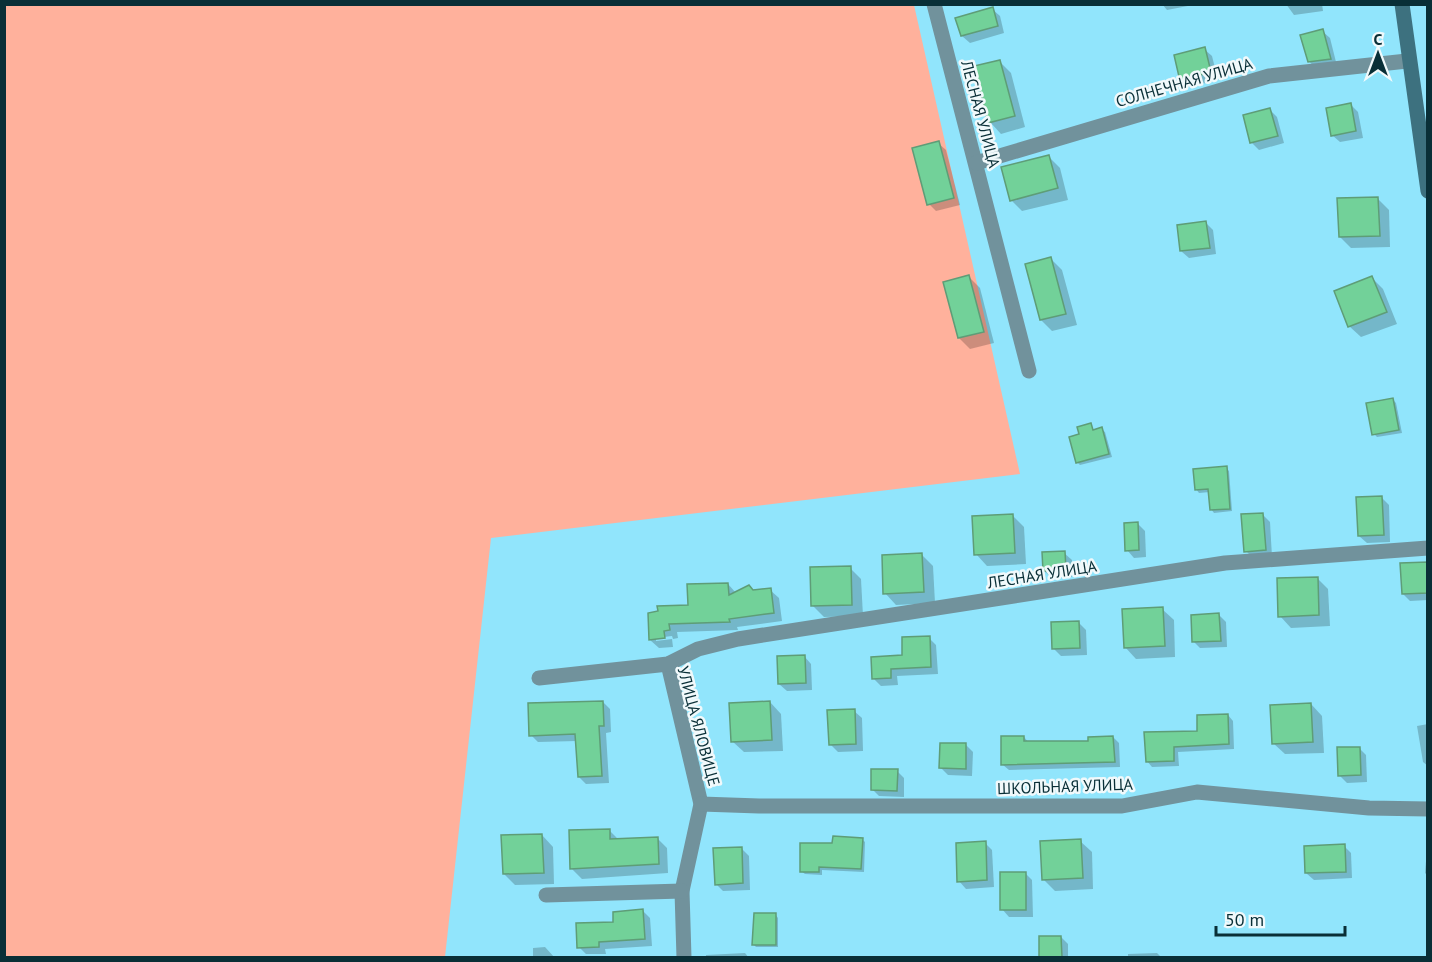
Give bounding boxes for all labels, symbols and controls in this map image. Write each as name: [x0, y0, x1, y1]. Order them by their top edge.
north arrow: [1348, 24, 1408, 84]
text: С: [1374, 29, 1383, 49]
street label: СОЛНЕЧНАЯ УЛИЦА: [1113, 53, 1255, 111]
street label: ЛЕСНАЯ УЛИЦА: [957, 57, 1005, 170]
street label: ЛЕСНАЯ УЛИЦА: [985, 555, 1099, 593]
street label: УЛИЦА ЯЛОВИЦЕ: [673, 664, 725, 788]
street label: ШКОЛЬНАЯ УЛИЦА: [997, 774, 1134, 798]
scale bar: [1216, 899, 1345, 937]
text: 50 m: [1225, 908, 1264, 931]

